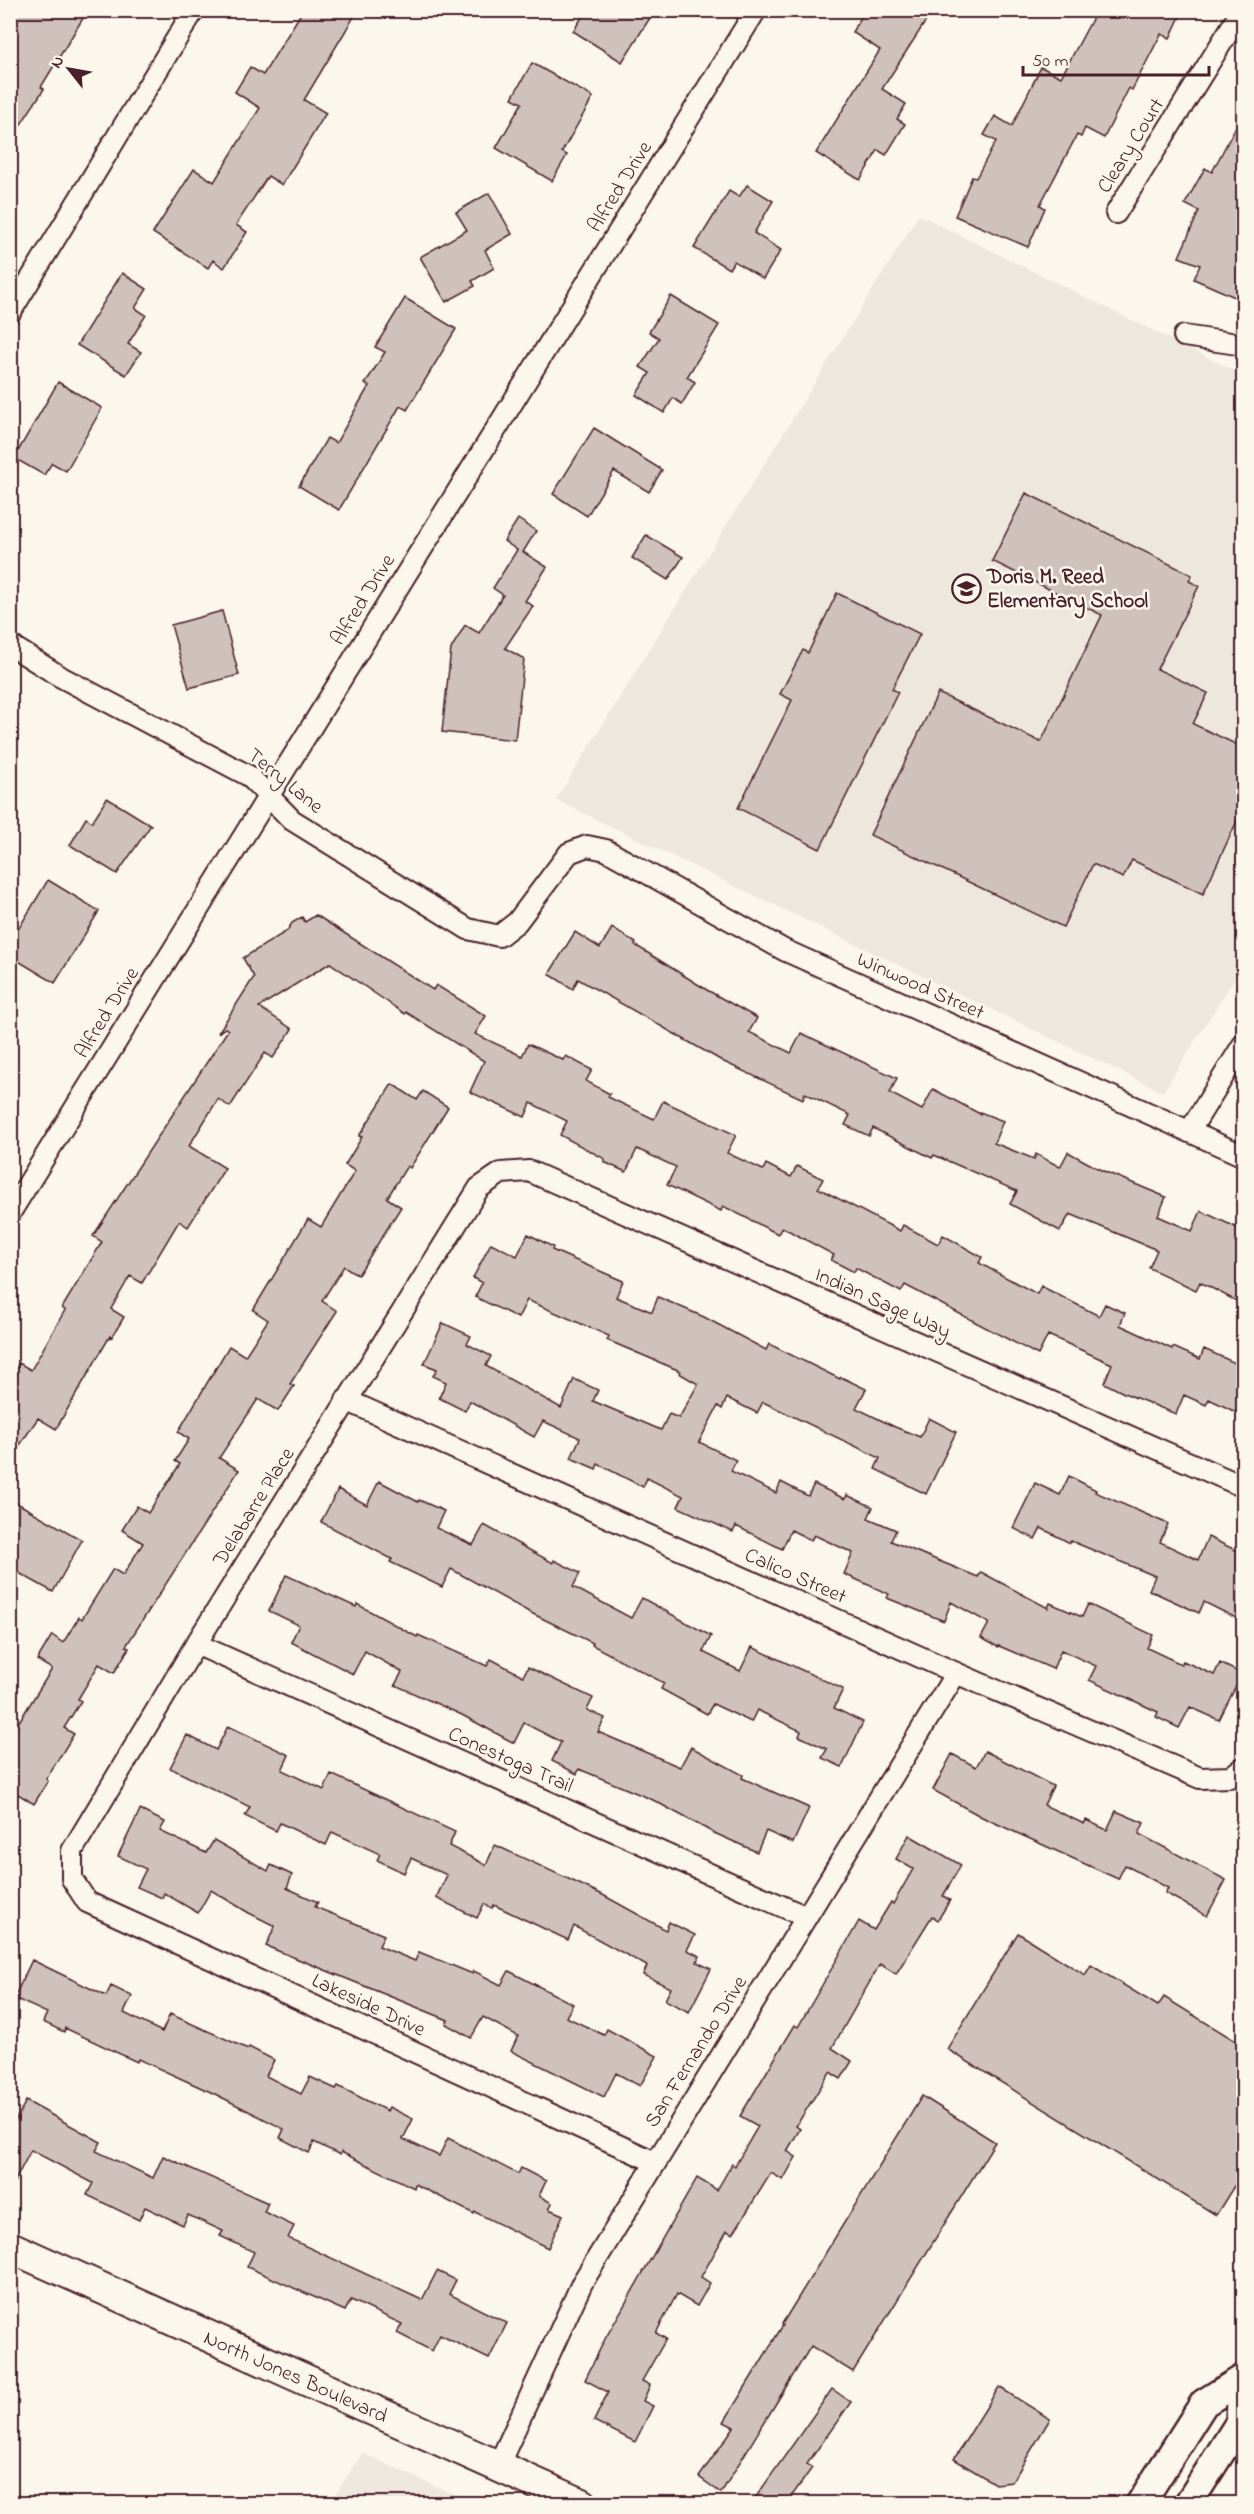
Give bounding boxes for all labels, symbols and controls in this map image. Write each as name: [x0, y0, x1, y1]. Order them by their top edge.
north arrow: [39, 39, 99, 99]
scale bar: [1023, 39, 1209, 77]
text: 50 m: [1032, 49, 1069, 75]
text: N: [45, 51, 71, 73]
street label: Cleary Court: [1091, 93, 1175, 201]
street label: Alfred Drive: [581, 135, 661, 238]
street label: Alfred Drive: [324, 548, 404, 651]
place label: Doris M. Reed Elementary School: [986, 563, 1149, 619]
school or university icon: Doris M. Reed Elementary School: [950, 572, 982, 604]
street label: Terry Lane: [239, 741, 330, 824]
street label: Winwood Street: [852, 945, 989, 1028]
street label: Alfred Drive: [68, 961, 148, 1064]
street label: Indian Sage Way: [809, 1260, 955, 1349]
street label: Delabarre Place: [206, 1442, 303, 1573]
street label: Calico Street: [739, 1541, 851, 1613]
street label: Conestoga Trail: [442, 1720, 578, 1804]
street label: Lakeside Drive: [306, 1966, 431, 2046]
street label: San Fernando Drive: [638, 1970, 756, 2134]
street label: North Jones Boulevard: [198, 2324, 392, 2432]

